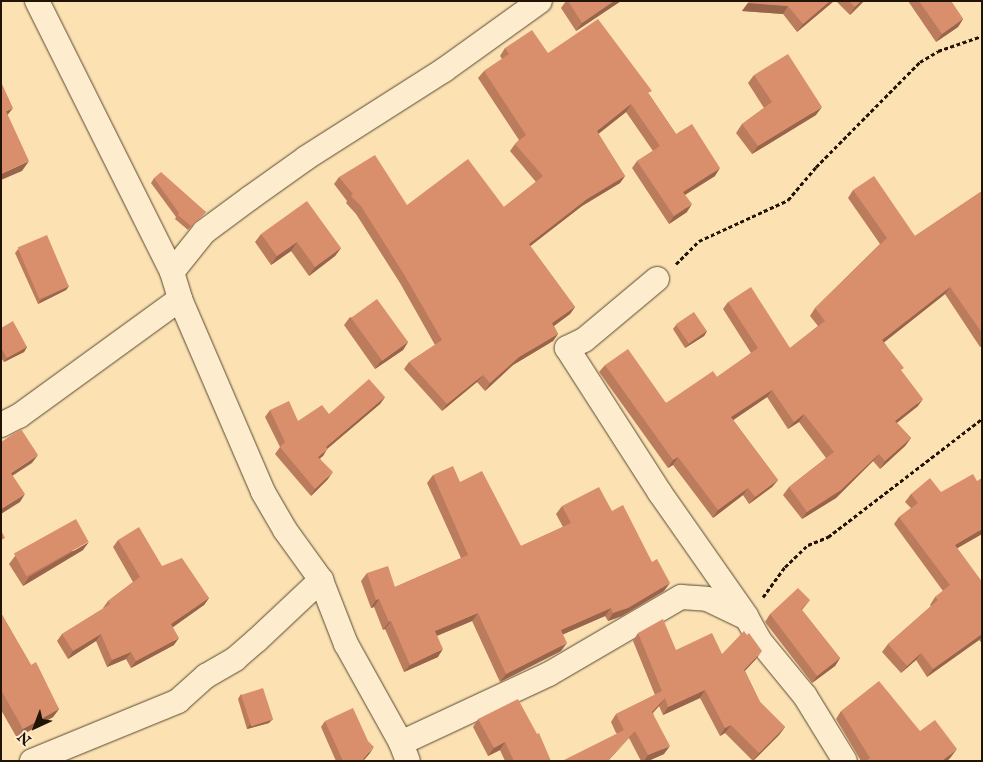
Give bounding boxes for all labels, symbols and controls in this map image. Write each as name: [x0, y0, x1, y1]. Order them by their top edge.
north arrow: [10, 702, 60, 752]
text: N: [14, 727, 35, 749]

